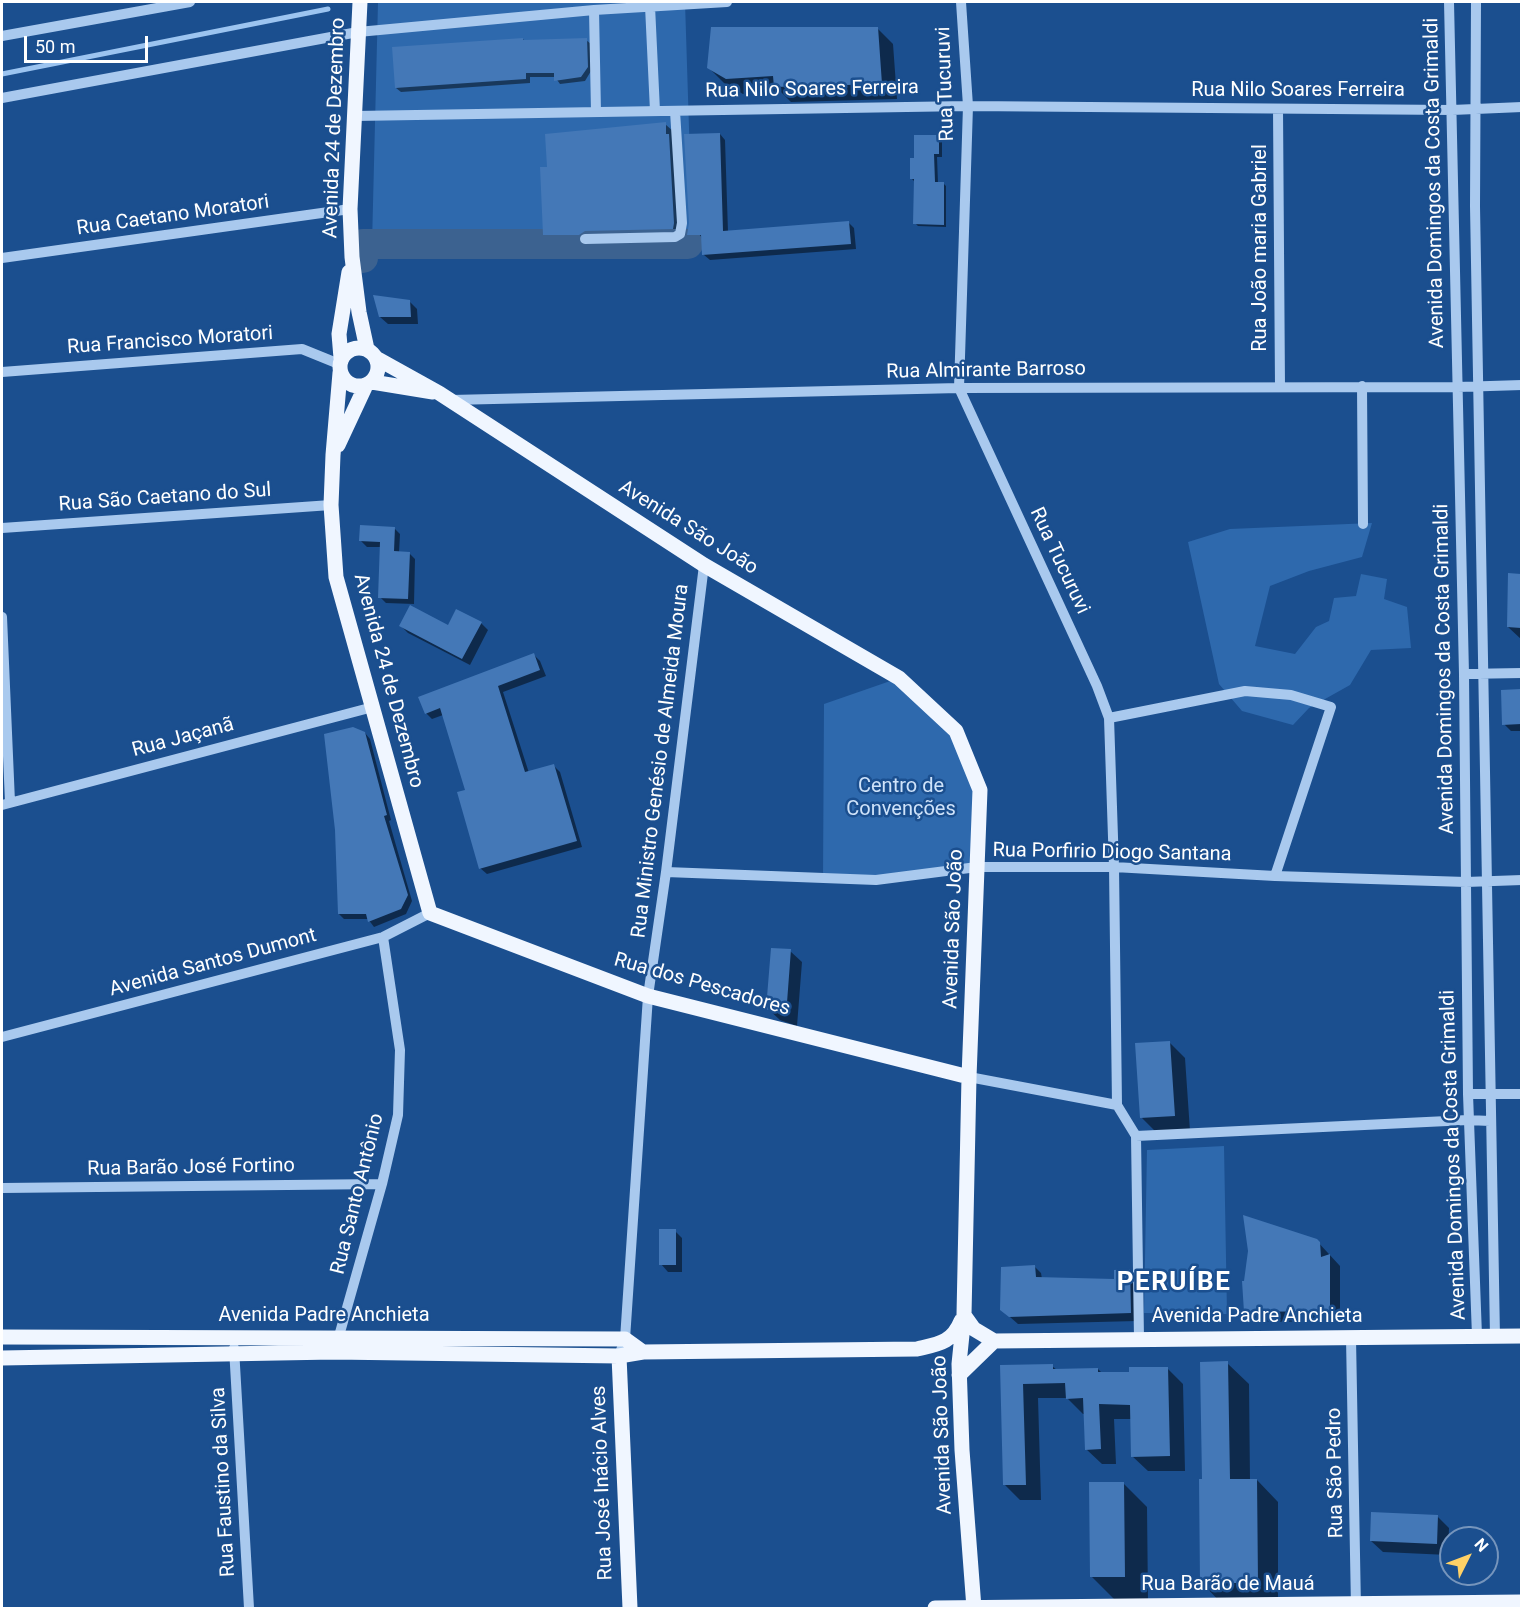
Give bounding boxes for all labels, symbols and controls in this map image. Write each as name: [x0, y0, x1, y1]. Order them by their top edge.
street label: Avenida 24 de Dezembro: [319, 17, 351, 239]
street label: Avenida Domingos da Costa Grimaldi: [1420, 18, 1450, 348]
scale bar: [27, 24, 152, 62]
street label: Rua Tucuruvi: [932, 26, 960, 142]
text: 50 m: [35, 36, 75, 57]
street label: Rua Nilo Soares Ferreira: [705, 76, 919, 104]
street label: Rua Nilo Soares Ferreira: [1191, 79, 1405, 103]
street label: Rua João maria Gabriel: [1249, 144, 1273, 352]
street label: Rua Caetano Moratori: [75, 191, 271, 241]
street label: Rua Francisco Moratori: [66, 322, 274, 360]
street label: Rua Almirante Barroso: [886, 357, 1086, 385]
street label: Avenida São João: [614, 476, 762, 580]
street label: Rua São Caetano do Sul: [58, 479, 272, 517]
street label: Rua Tucuruvi: [1024, 504, 1094, 618]
street label: Avenida Domingos da Costa Grimaldi: [1430, 504, 1460, 834]
street label: Avenida 24 de Dezembro: [348, 571, 428, 791]
street label: Rua Ministro Genésio de Almeida Moura: [627, 583, 695, 939]
street label: Rua Jaçanã: [129, 713, 237, 763]
park label: Centro de Convenções: [846, 775, 956, 822]
street label: Rua Porfirio Diogo Santana: [992, 839, 1232, 867]
street label: Avenida São João: [939, 849, 969, 1009]
street label: Avenida Santos Dumont: [107, 924, 319, 1002]
street label: Rua dos Pescadores: [611, 948, 793, 1022]
street label: Avenida Domingos da Costa Grimaldi: [1436, 989, 1472, 1321]
street label: Rua Santo Antônio: [326, 1111, 390, 1277]
street label: Rua Barão José Fortino: [87, 1154, 295, 1182]
district label: PERUÍBE: [1117, 1267, 1231, 1299]
street label: Avenida Padre Anchieta: [218, 1304, 430, 1328]
street label: Avenida Padre Anchieta: [1151, 1305, 1363, 1329]
street label: Avenida São João: [928, 1355, 958, 1515]
street label: Rua José Inácio Alves: [588, 1385, 618, 1581]
street label: Rua Faustino da Silva: [207, 1386, 241, 1578]
street label: Rua São Pedro: [1323, 1407, 1349, 1539]
north arrow: [1439, 1526, 1499, 1586]
text: N: [1470, 1534, 1492, 1556]
street label: Rua Barão de Mauá: [1141, 1573, 1315, 1597]

